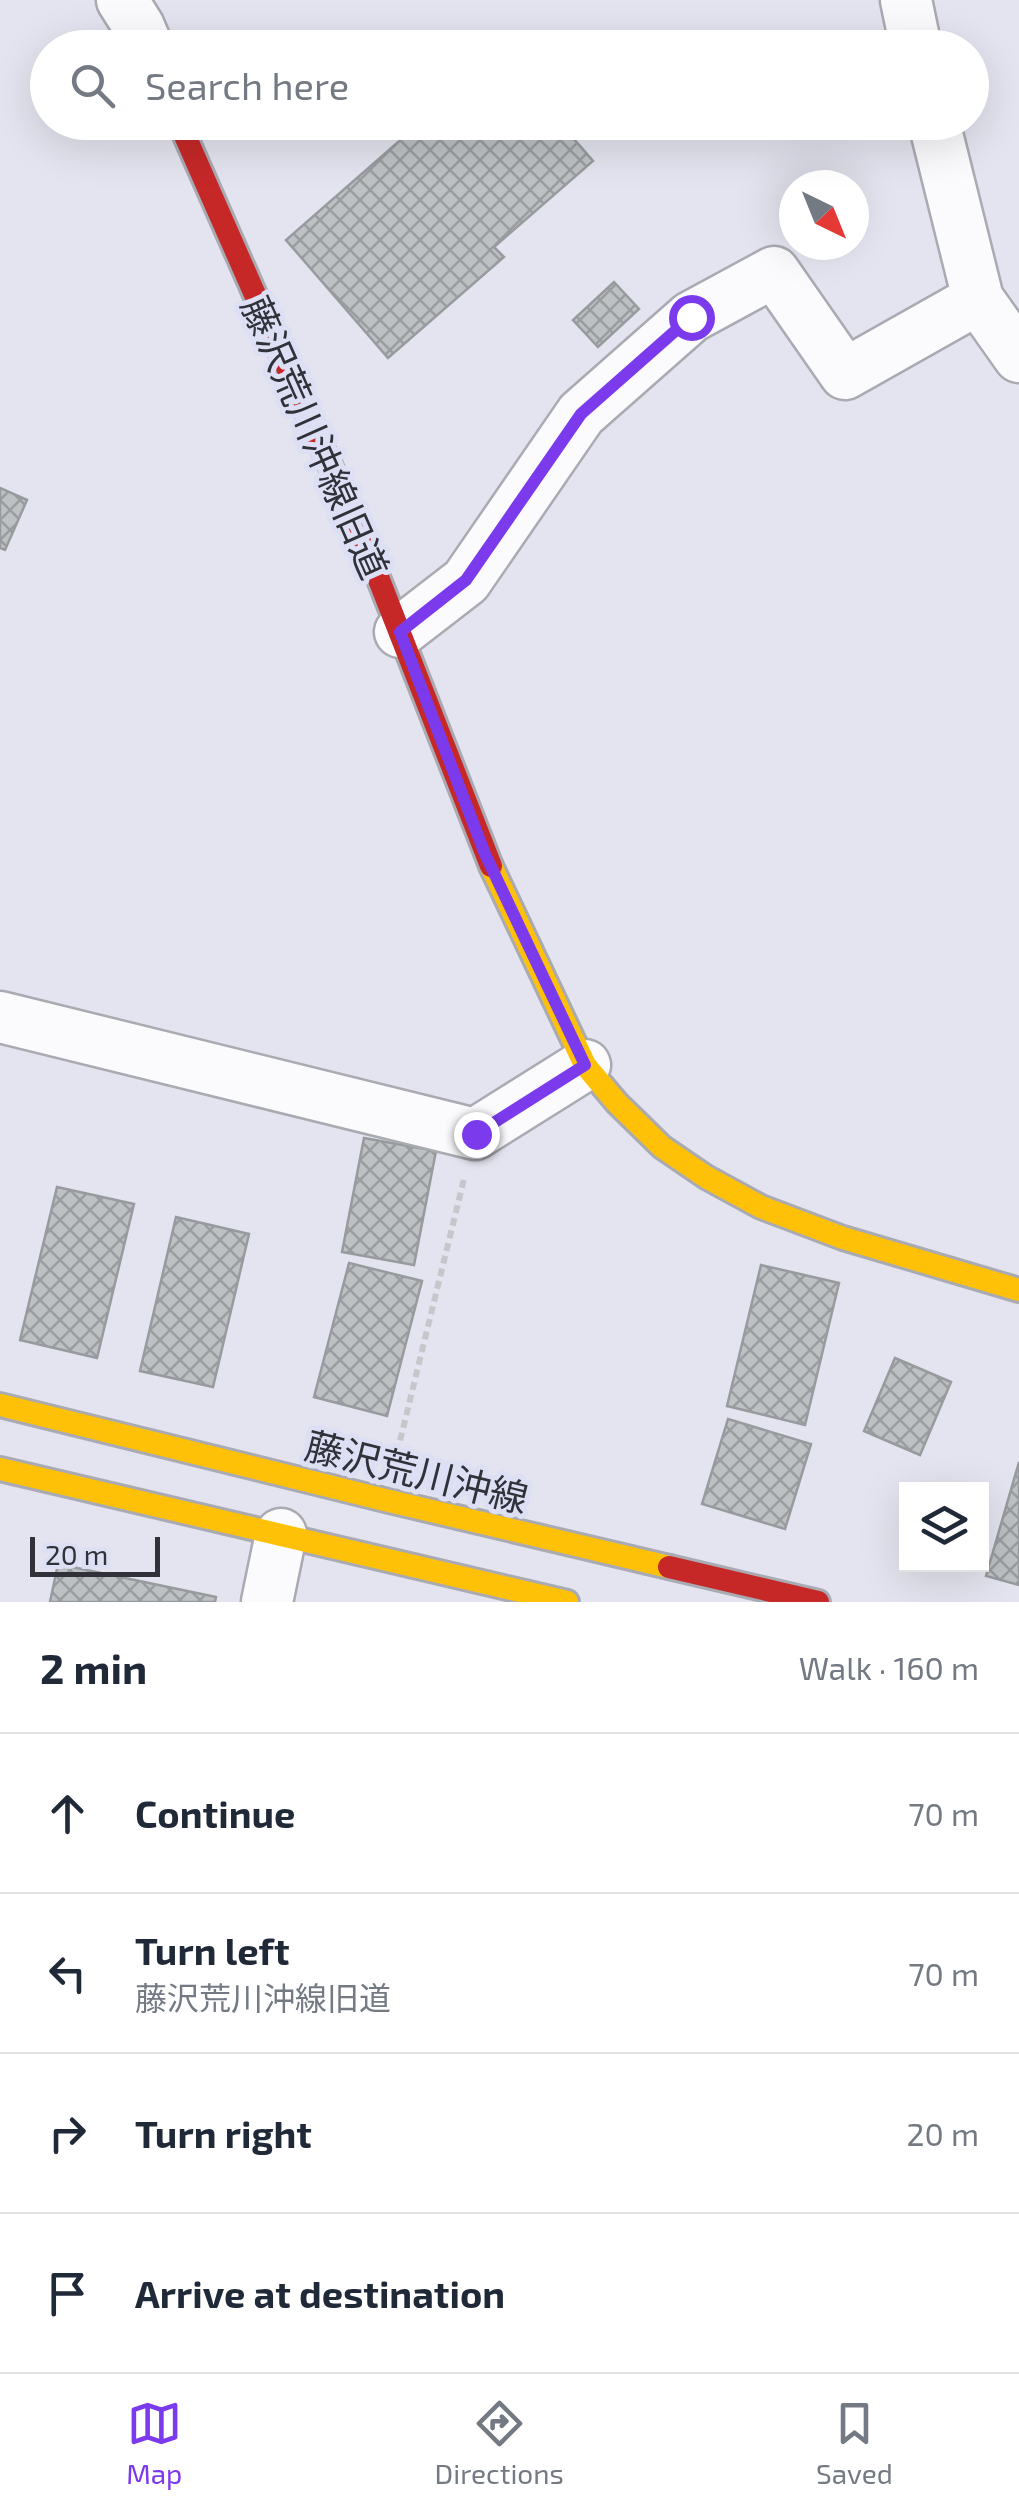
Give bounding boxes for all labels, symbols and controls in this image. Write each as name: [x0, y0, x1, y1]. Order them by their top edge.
search box: [30, 30, 989, 140]
icon: search: [65, 58, 120, 113]
text: Search here: [145, 62, 349, 108]
north arrow: [779, 170, 869, 260]
street label: 藤沢荒川沖線旧道: [233, 289, 399, 585]
route start: [669, 295, 715, 341]
route end: [454, 1112, 500, 1158]
street label: 藤沢荒川沖線: [301, 1421, 533, 1521]
map controls: [899, 1482, 989, 1572]
button: layers: [899, 1482, 989, 1572]
scale bar: [30, 1532, 160, 1576]
text: 20 m: [45, 1537, 108, 1571]
text: 2 min: [40, 1642, 147, 1692]
text: Walk · 160 m: [799, 1648, 979, 1686]
icon: ahead: [40, 1786, 95, 1841]
text: Continue: [135, 1790, 295, 1836]
text: 70 m: [908, 1794, 979, 1832]
text: Turn left: [135, 1927, 290, 1973]
icon: left: [40, 1946, 95, 2001]
text: 70 m: [908, 1954, 979, 1992]
text: 藤沢荒川沖線旧道: [135, 1978, 391, 2016]
icon: right: [40, 2106, 95, 2161]
text: Turn right: [135, 2110, 312, 2156]
text: 20 m: [907, 2114, 979, 2152]
icon: arrive: [40, 2266, 95, 2321]
text: Arrive at destination: [135, 2270, 505, 2316]
tab: Map: [126, 2396, 182, 2490]
tab: Directions: [435, 2396, 564, 2490]
tab: Saved: [816, 2396, 893, 2490]

